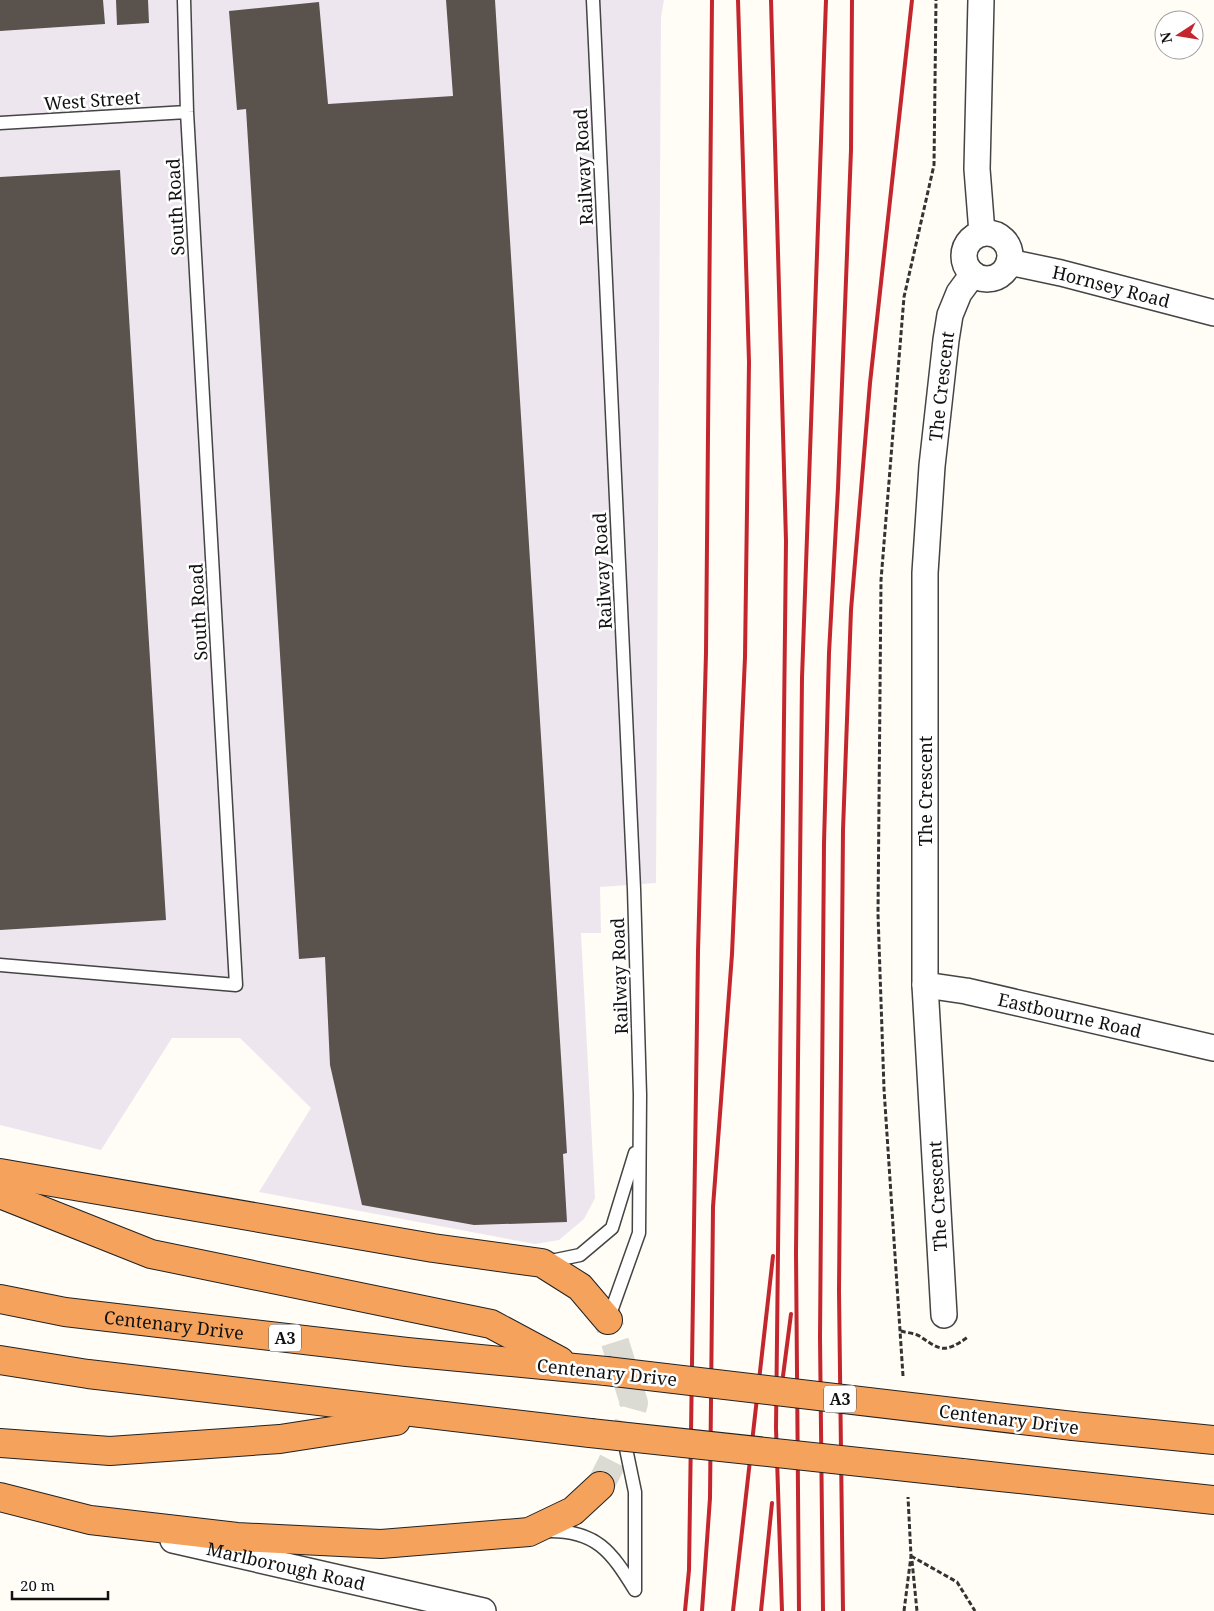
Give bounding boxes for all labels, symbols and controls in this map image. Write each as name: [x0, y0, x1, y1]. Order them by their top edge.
north arrow: [1154, 10, 1204, 60]
text: N: [1155, 30, 1176, 45]
street label: West Street: [43, 85, 141, 115]
street label: Railway Road: [568, 108, 598, 226]
street label: South Road: [160, 158, 190, 256]
street label: Hornsey Road: [1050, 259, 1173, 313]
street label: The Crescent: [923, 329, 959, 443]
street label: Railway Road: [587, 512, 617, 630]
street label: South Road: [183, 563, 213, 661]
street label: The Crescent: [913, 736, 937, 846]
street label: Railway Road: [605, 917, 633, 1035]
street label: Eastbourne Road: [996, 987, 1144, 1043]
street label: The Crescent: [922, 1140, 952, 1252]
street label: Centenary Drive: [103, 1305, 245, 1345]
road number: A3: [269, 1325, 301, 1352]
street label: Centenary Drive: [536, 1353, 678, 1391]
road number: A3: [824, 1386, 856, 1412]
street label: Centenary Drive: [938, 1399, 1080, 1439]
street label: Marlborough Road: [204, 1536, 368, 1596]
scale bar: [12, 1568, 109, 1600]
text: 20 m: [20, 1575, 55, 1595]

